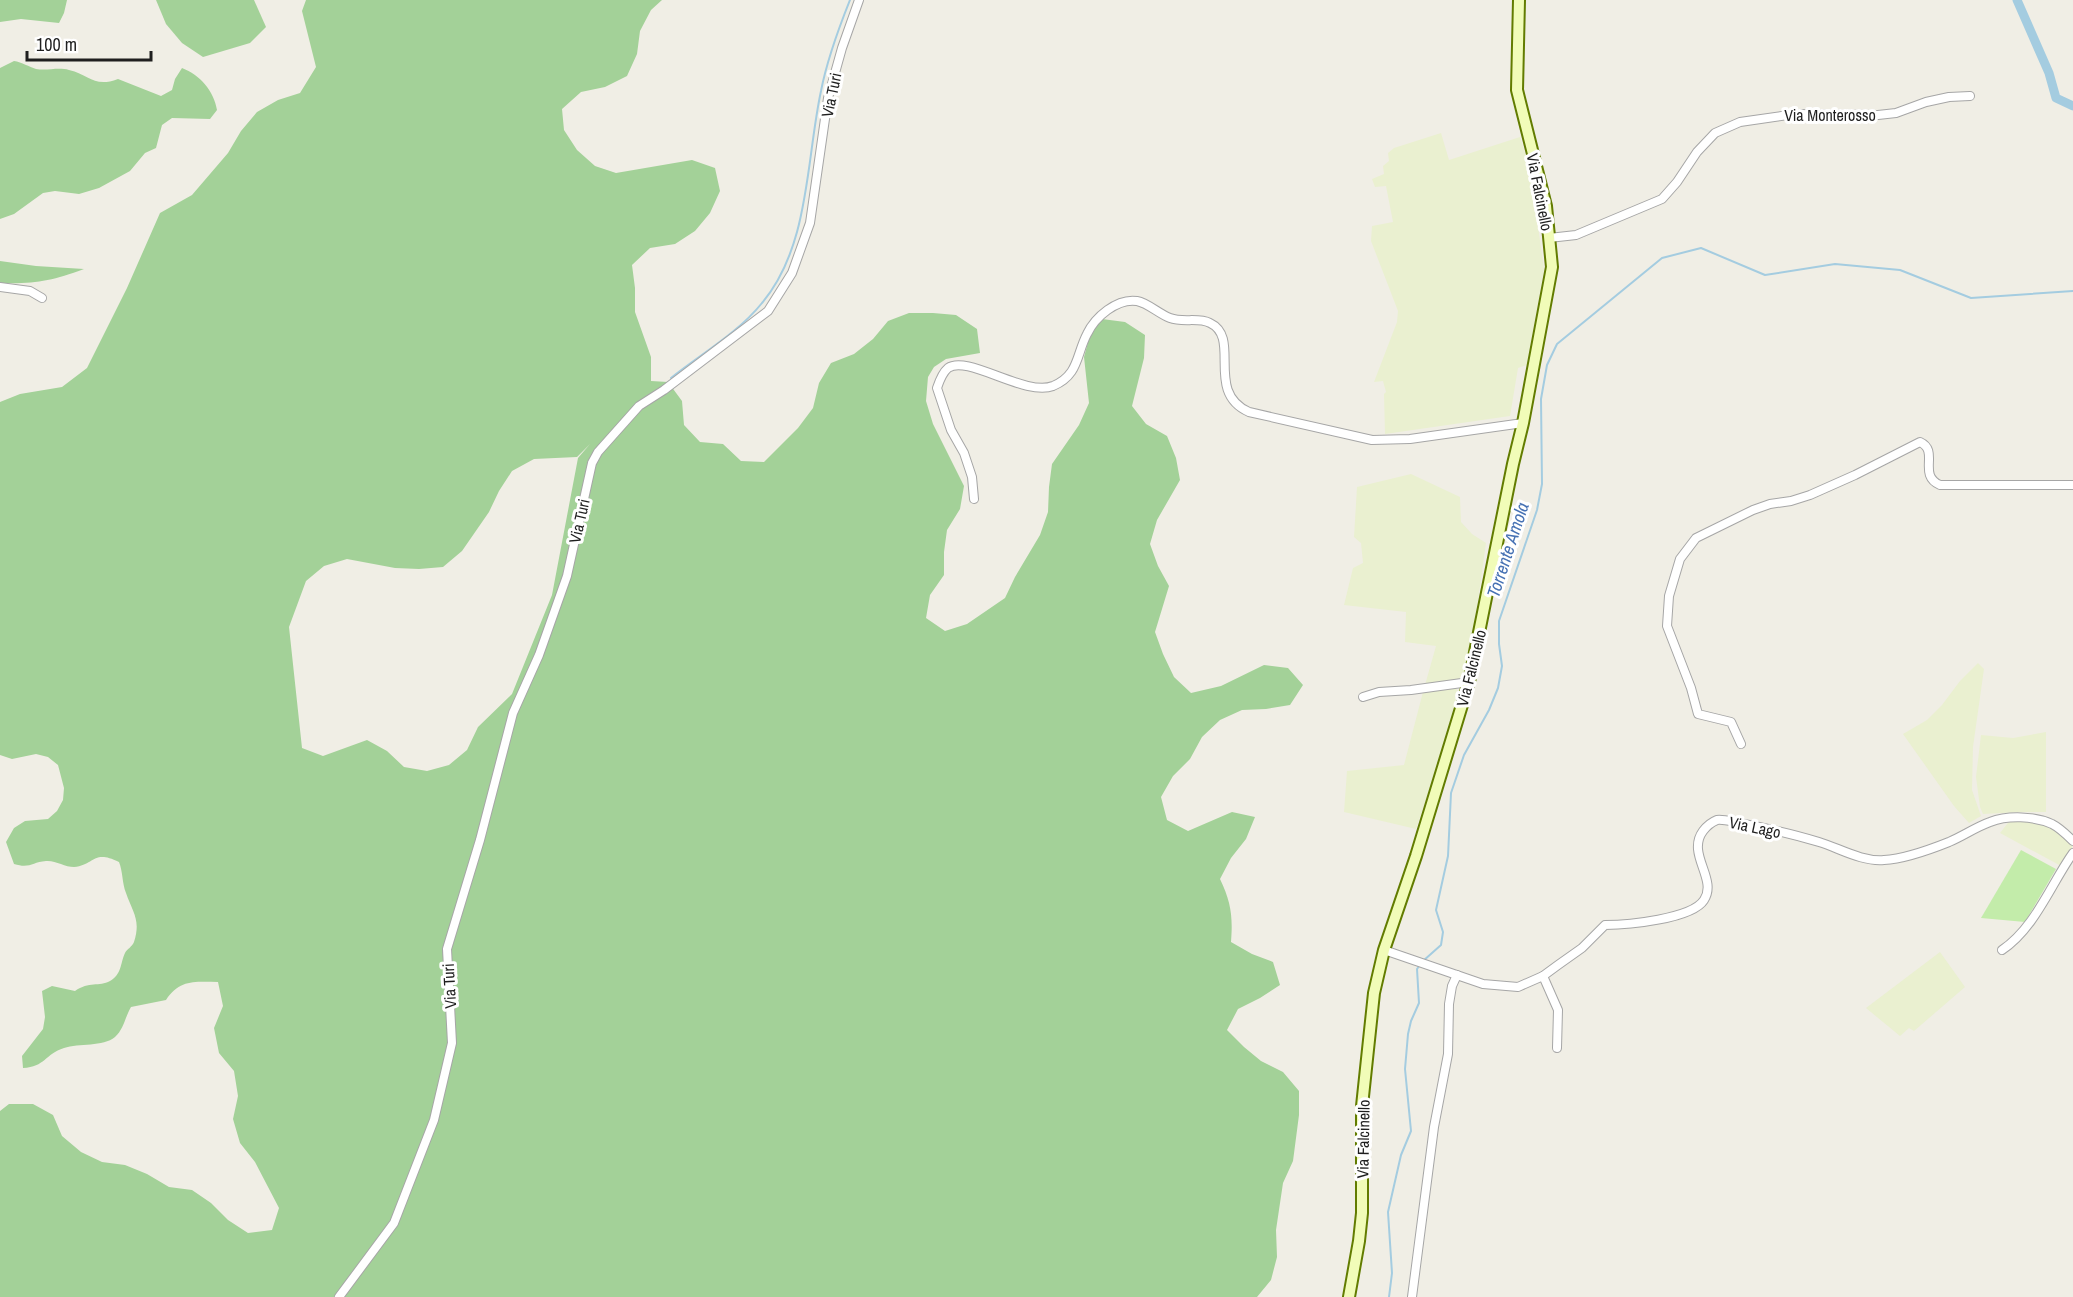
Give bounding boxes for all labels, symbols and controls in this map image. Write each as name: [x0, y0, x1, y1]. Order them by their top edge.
scale bar: [27, 24, 152, 62]
text: 100 m: [36, 32, 77, 57]
street label: Via Turi: [816, 71, 846, 119]
street label: Via Monterosso: [1784, 104, 1876, 126]
street label: Via Falcinello: [1522, 151, 1558, 233]
street label: Via Turi: [563, 497, 595, 545]
water label: Torrente Amola: [1480, 499, 1535, 601]
street label: Via Falcinello: [1451, 627, 1491, 709]
street label: Via Lago: [1727, 811, 1783, 843]
street label: Via Turi: [437, 963, 461, 1009]
street label: Via Falcinello: [1351, 1100, 1375, 1178]

